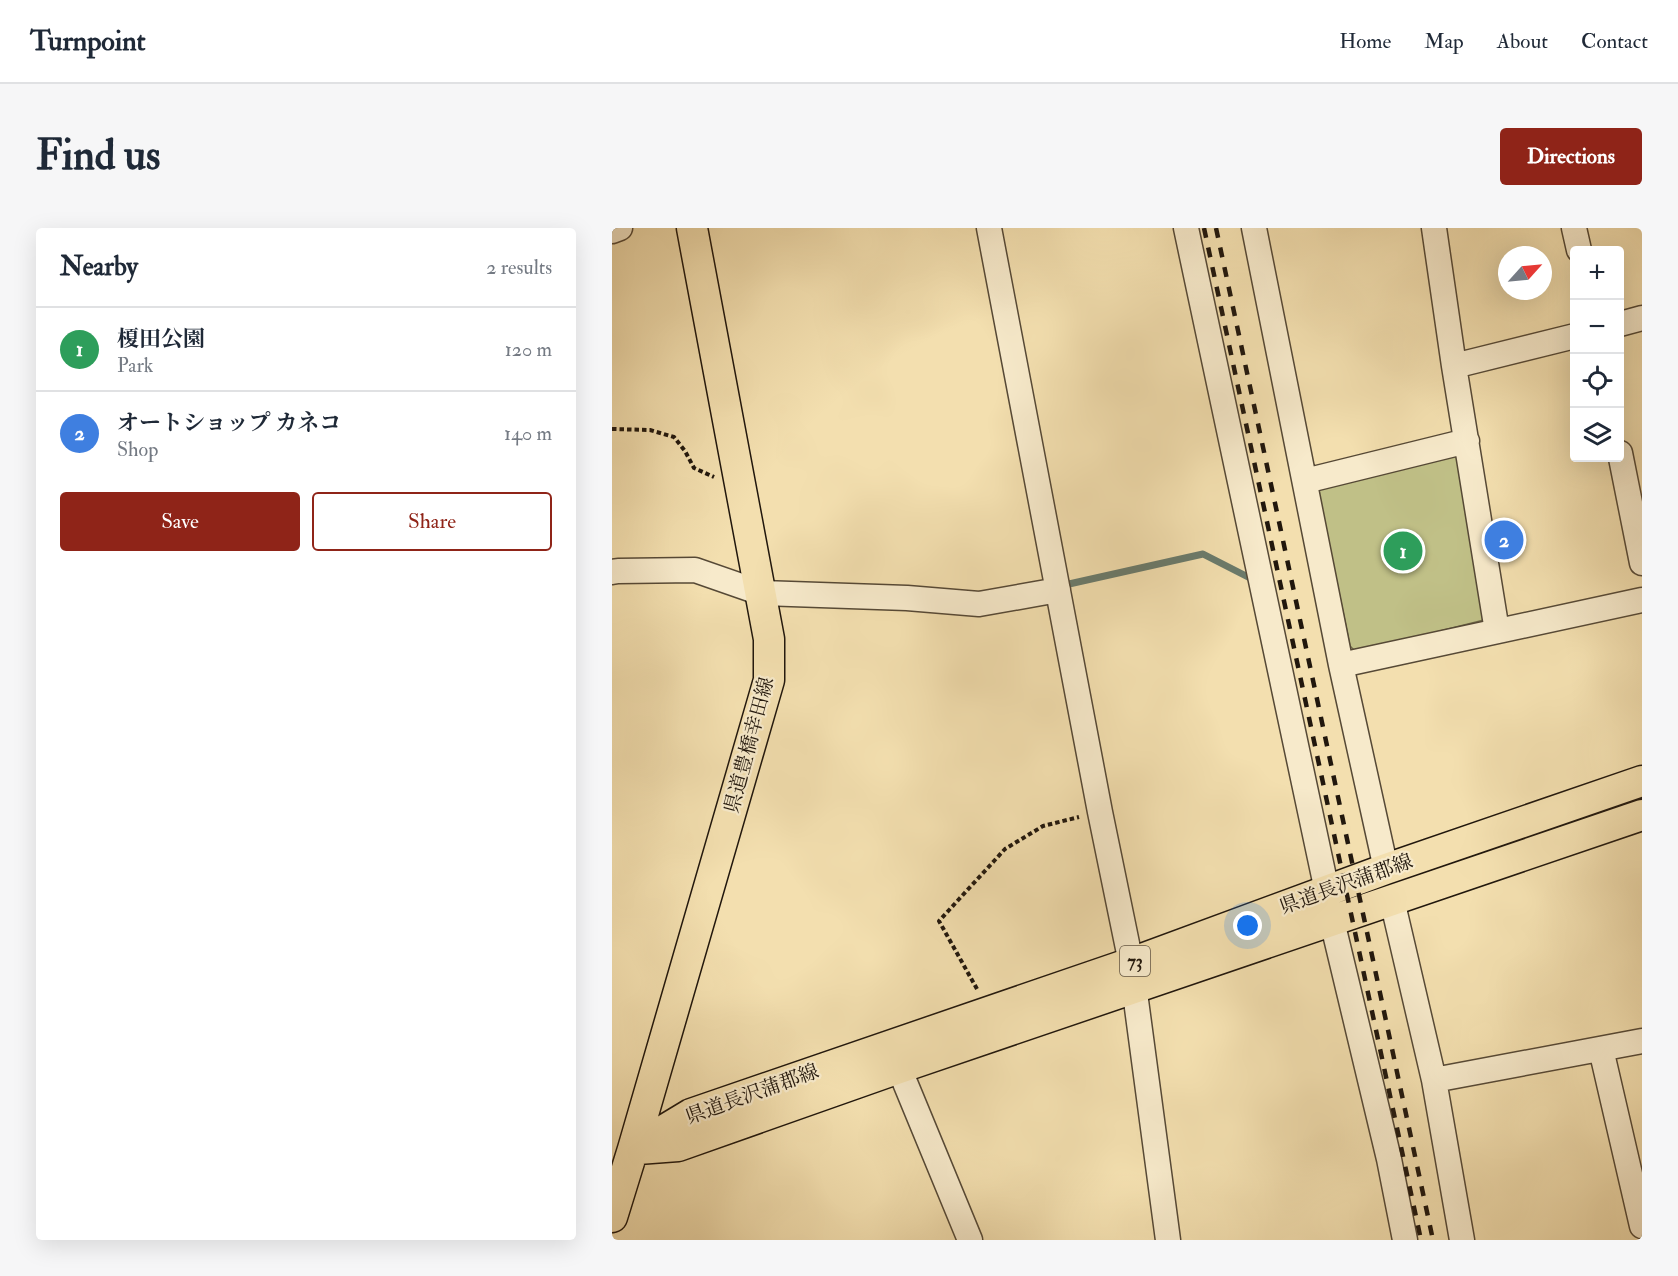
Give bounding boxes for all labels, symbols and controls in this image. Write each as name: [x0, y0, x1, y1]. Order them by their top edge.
text: Turnpoint: [30, 24, 146, 59]
text: Home: [1339, 28, 1391, 55]
text: Map: [1424, 28, 1464, 55]
text: About: [1497, 28, 1548, 55]
text: Contact: [1581, 28, 1648, 55]
button: Directions: [1500, 128, 1642, 185]
text: Find us: [36, 130, 160, 182]
north arrow: [1498, 246, 1552, 300]
map controls: [1570, 246, 1624, 462]
button: +: [1570, 246, 1624, 300]
text: Nearby: [60, 251, 138, 283]
text: 2 results: [486, 255, 552, 280]
button: −: [1570, 300, 1624, 354]
text: 榎田公園: [117, 325, 205, 353]
text: 1: [76, 337, 83, 362]
text: 120 m: [505, 337, 552, 362]
text: Park: [117, 353, 153, 378]
button: locate: [1570, 354, 1624, 408]
button: layers: [1570, 408, 1624, 462]
text: オートショップ カネコ: [117, 409, 341, 437]
text: 2: [74, 421, 85, 446]
text: 140 m: [504, 421, 552, 446]
text: Shop: [117, 437, 158, 462]
button: Save: [60, 492, 300, 551]
button: Share: [312, 492, 552, 551]
pin: 2: [1484, 518, 1524, 562]
pin: 1: [1384, 528, 1422, 574]
street label: 県道豊橋幸田線: [719, 674, 779, 816]
street label: 県道長沢蒲郡線: [1276, 848, 1416, 920]
your location: [1233, 911, 1262, 940]
road number: 73: [1120, 946, 1150, 976]
street label: 県道長沢蒲郡線: [682, 1058, 822, 1130]

